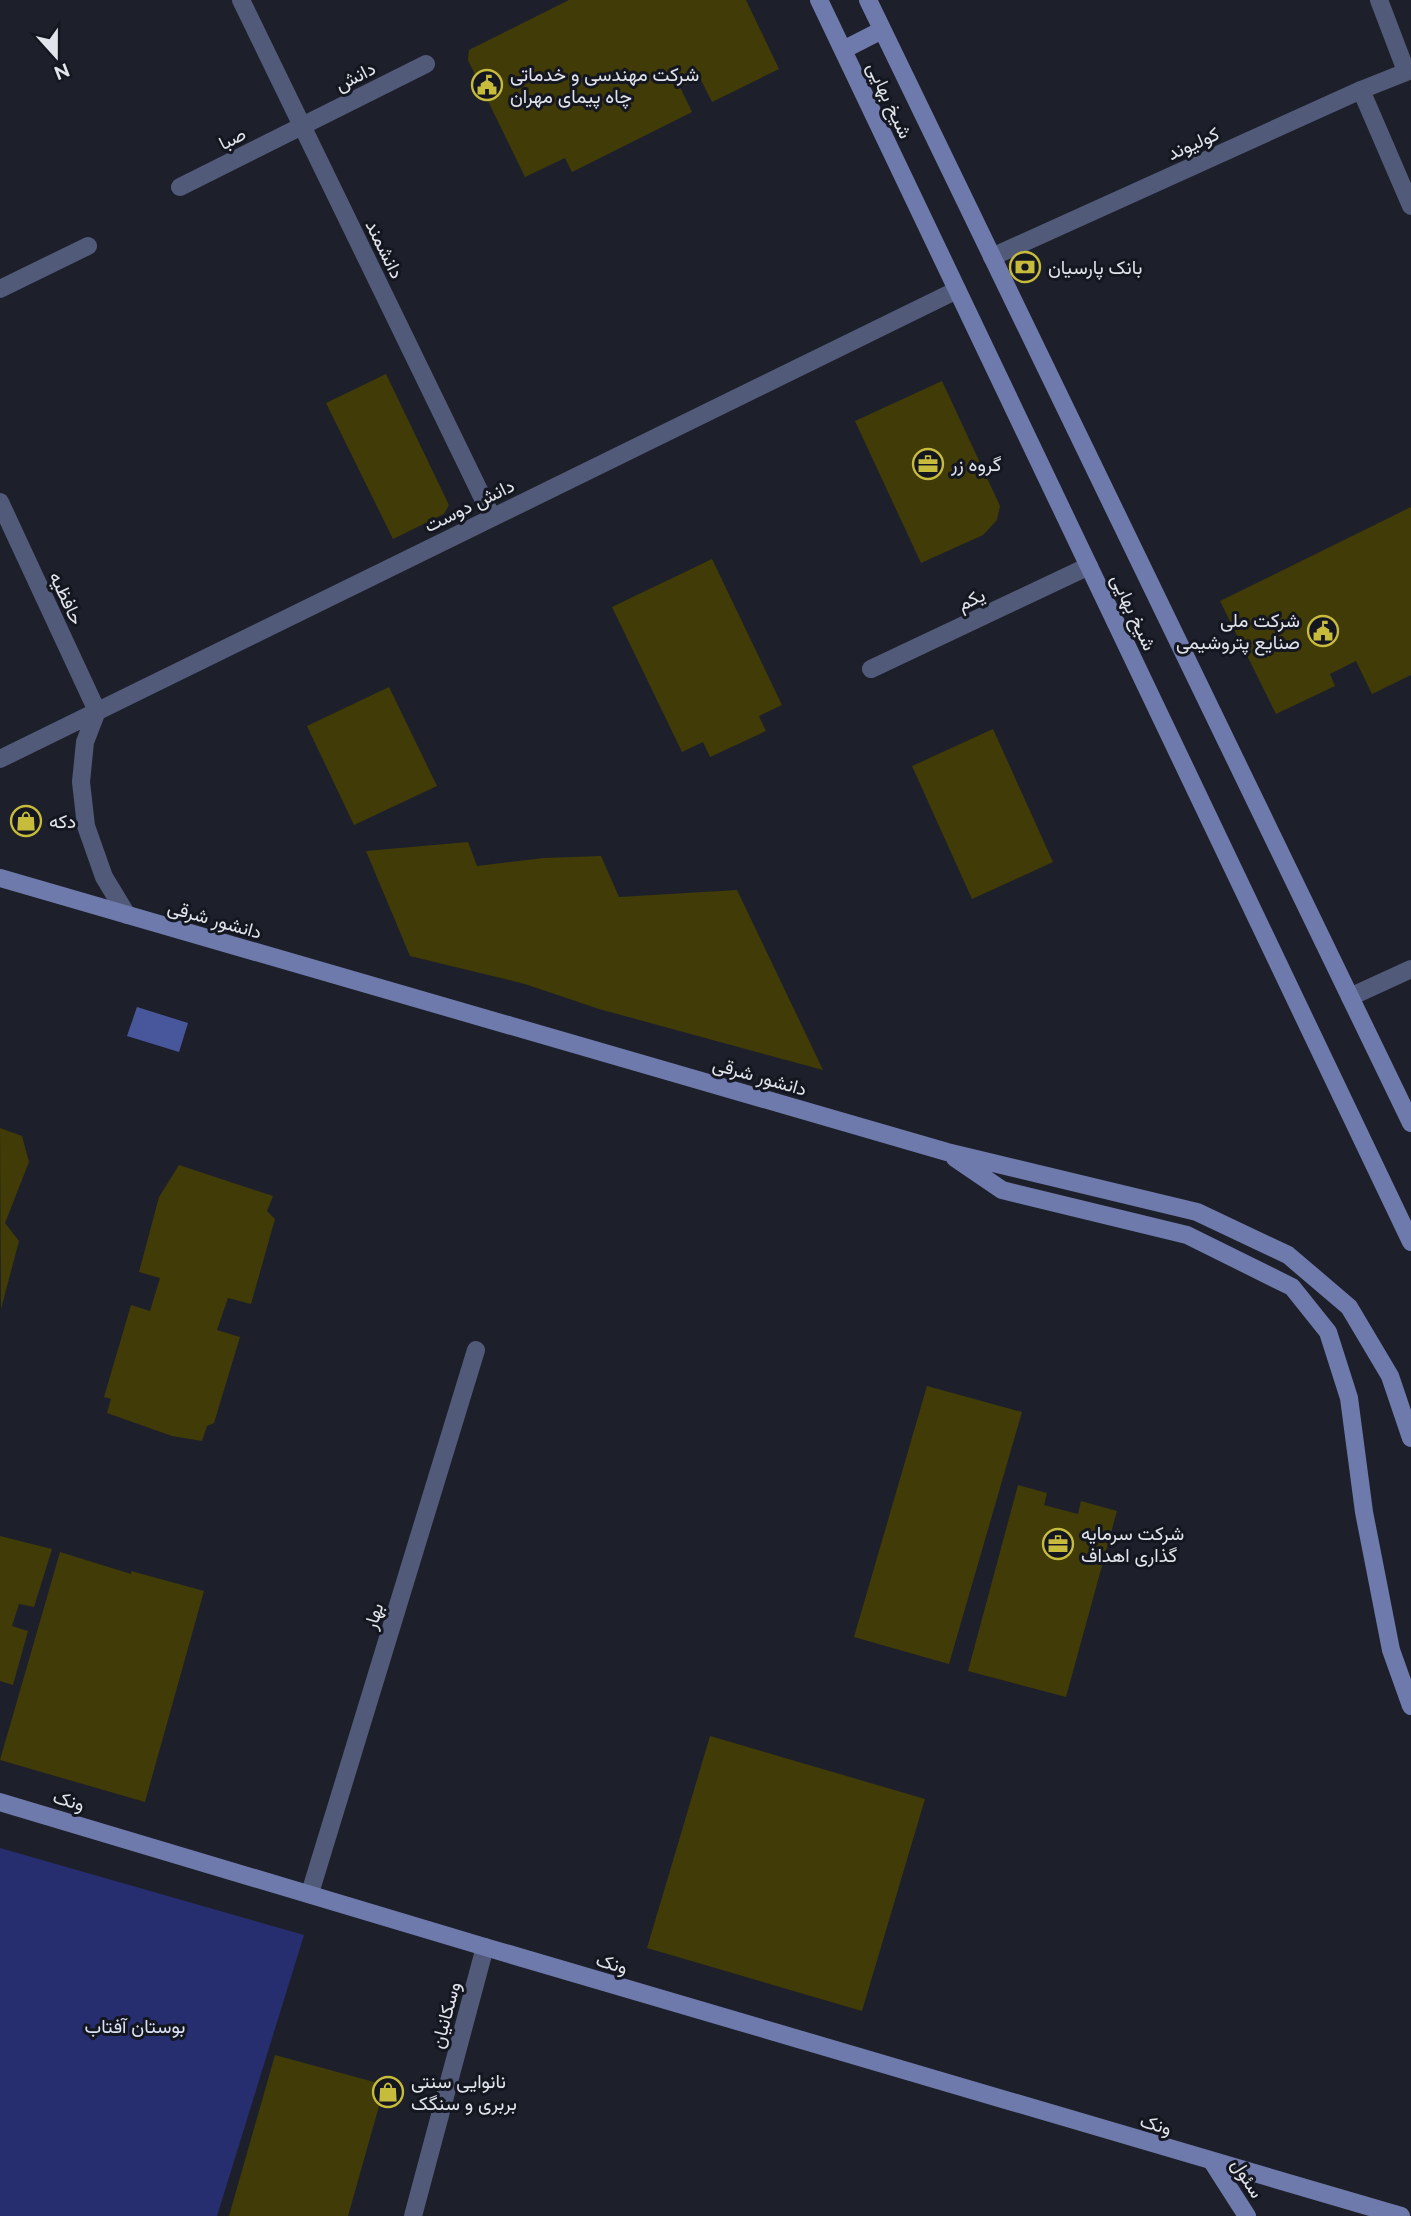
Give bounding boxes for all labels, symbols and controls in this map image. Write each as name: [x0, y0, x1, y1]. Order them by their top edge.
north arrow: [21, 21, 91, 91]
street label: دانش: [331, 57, 379, 96]
street label: شیخ بهایی: [860, 58, 917, 143]
text: N: [51, 59, 73, 85]
place label: شرکت مهندسی و خدماتی چاه پیمای مهران: [510, 63, 699, 110]
public building icon: شرکت مهندسی و خدماتی چاه پیمای مهران: [470, 68, 504, 102]
street label: صبا: [215, 122, 250, 155]
street label: کولیوند: [1164, 122, 1223, 165]
street label: دانشمند: [361, 216, 409, 282]
bank icon: بانک پارسیان: [1008, 250, 1042, 284]
place label: بانک پارسیان: [1048, 256, 1142, 281]
office icon: گروه زر: [911, 447, 945, 481]
place label: گروه زر: [950, 453, 1001, 476]
street label: دانش دوست: [420, 474, 518, 537]
street label: حافظیه: [44, 568, 89, 628]
street label: شیخ بهایی: [1104, 570, 1161, 655]
street label: یکم: [954, 583, 989, 617]
place label: شرکت ملی صنایع پتروشیمی: [1176, 609, 1300, 656]
public building icon: شرکت ملی صنایع پتروشیمی: [1306, 614, 1340, 648]
shop icon: دکه: [9, 804, 43, 838]
place label: دکه: [49, 810, 76, 832]
street label: دانشور شرقی: [165, 895, 265, 944]
street label: دانشور شرقی: [710, 1052, 810, 1101]
place label: شرکت سرمایه گذاری اهداف: [1081, 1522, 1184, 1567]
office icon: شرکت سرمایه گذاری اهداف: [1041, 1527, 1075, 1561]
street label: بهار: [358, 1600, 388, 1633]
street label: ونک: [50, 1785, 87, 1816]
street label: ونک: [593, 1948, 630, 1979]
street label: وسکانیان: [426, 1979, 465, 2051]
park label: بوستان آفتاب: [85, 2015, 185, 2038]
place label: نانوایی سنتی بربری و سنگک: [411, 2070, 517, 2115]
shop icon: نانوایی سنتی بربری و سنگک: [371, 2075, 405, 2109]
street label: ونک: [1137, 2109, 1174, 2140]
street label: سئول: [1227, 2154, 1269, 2202]

